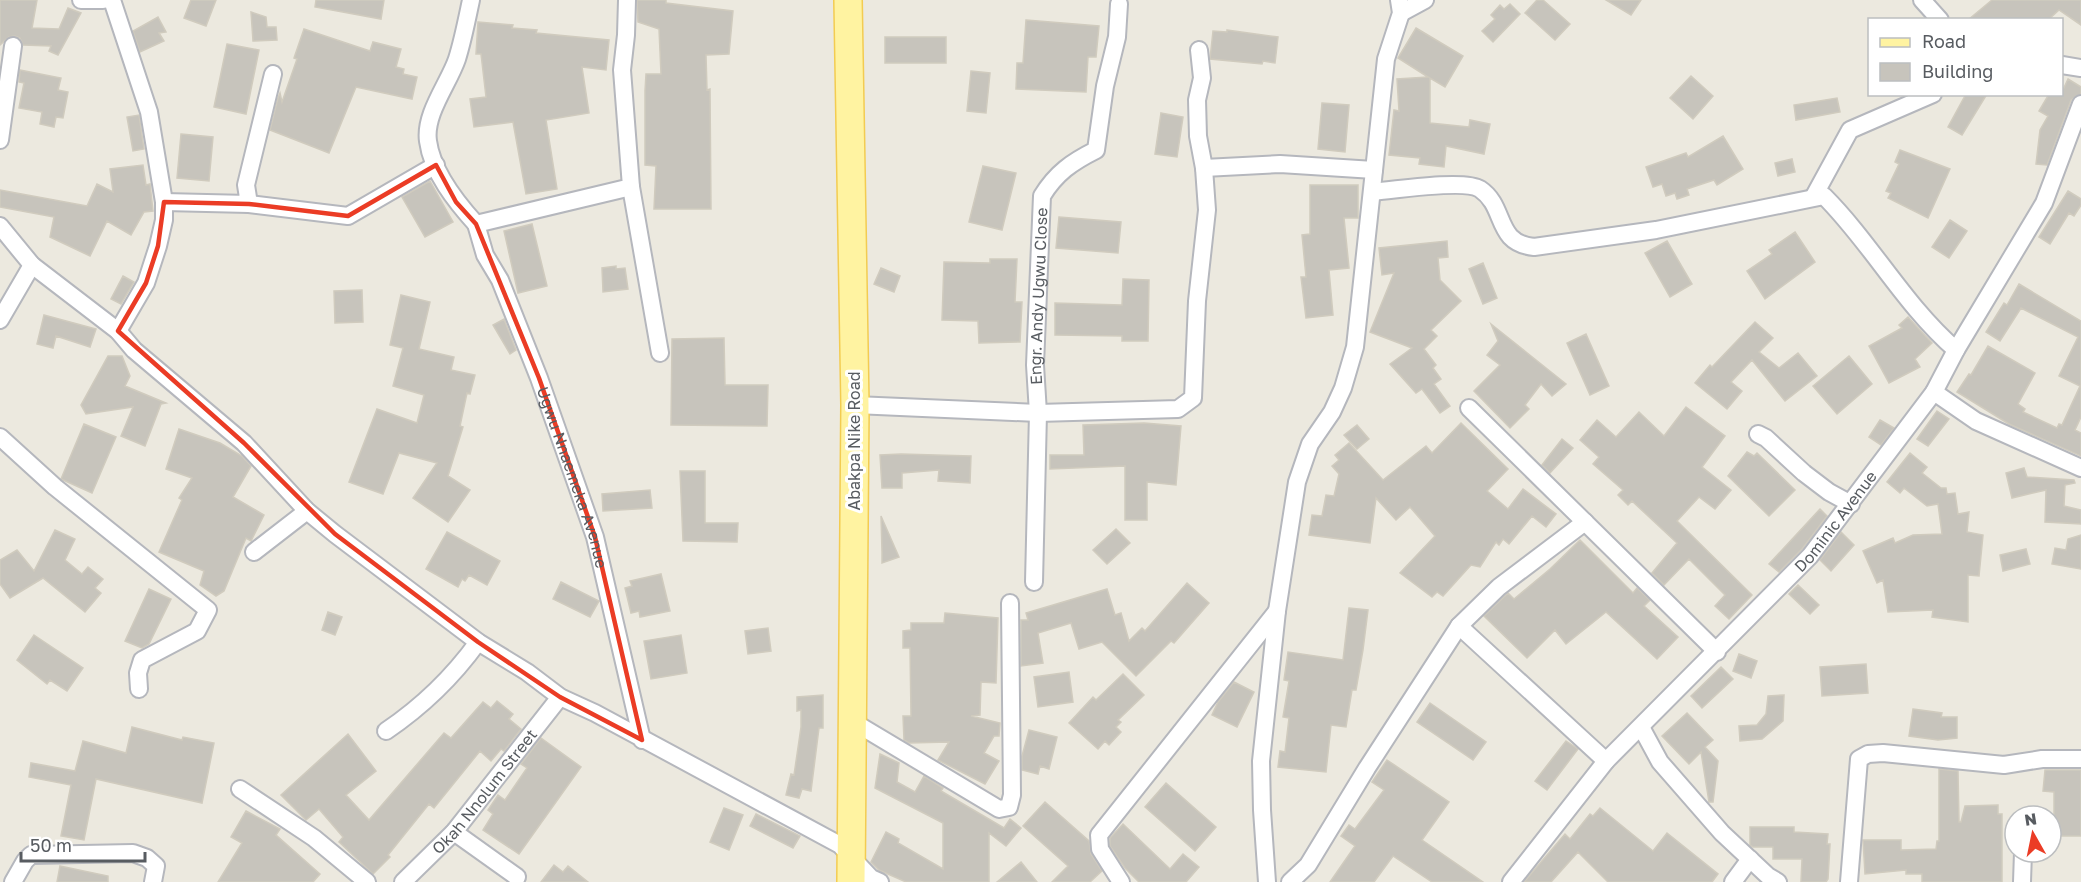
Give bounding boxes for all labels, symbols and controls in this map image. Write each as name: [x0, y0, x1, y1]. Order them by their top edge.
legend: [1868, 18, 2063, 96]
text: Road: [1922, 30, 1966, 52]
text: Building: [1922, 60, 1993, 82]
street label: Engr. Andy Ugwu Close: [1025, 207, 1052, 385]
street label: Abakpa Nike Road: [844, 371, 864, 511]
street label: Ugwu Nnaemeka Avenue: [533, 384, 612, 570]
street label: Dominic Avenue: [1790, 467, 1881, 576]
street label: Okah Nnolum Street: [428, 725, 541, 858]
north arrow: [2003, 804, 2063, 864]
text: N: [2023, 808, 2038, 830]
scale bar: [21, 825, 146, 863]
text: 50 m: [30, 834, 72, 856]

